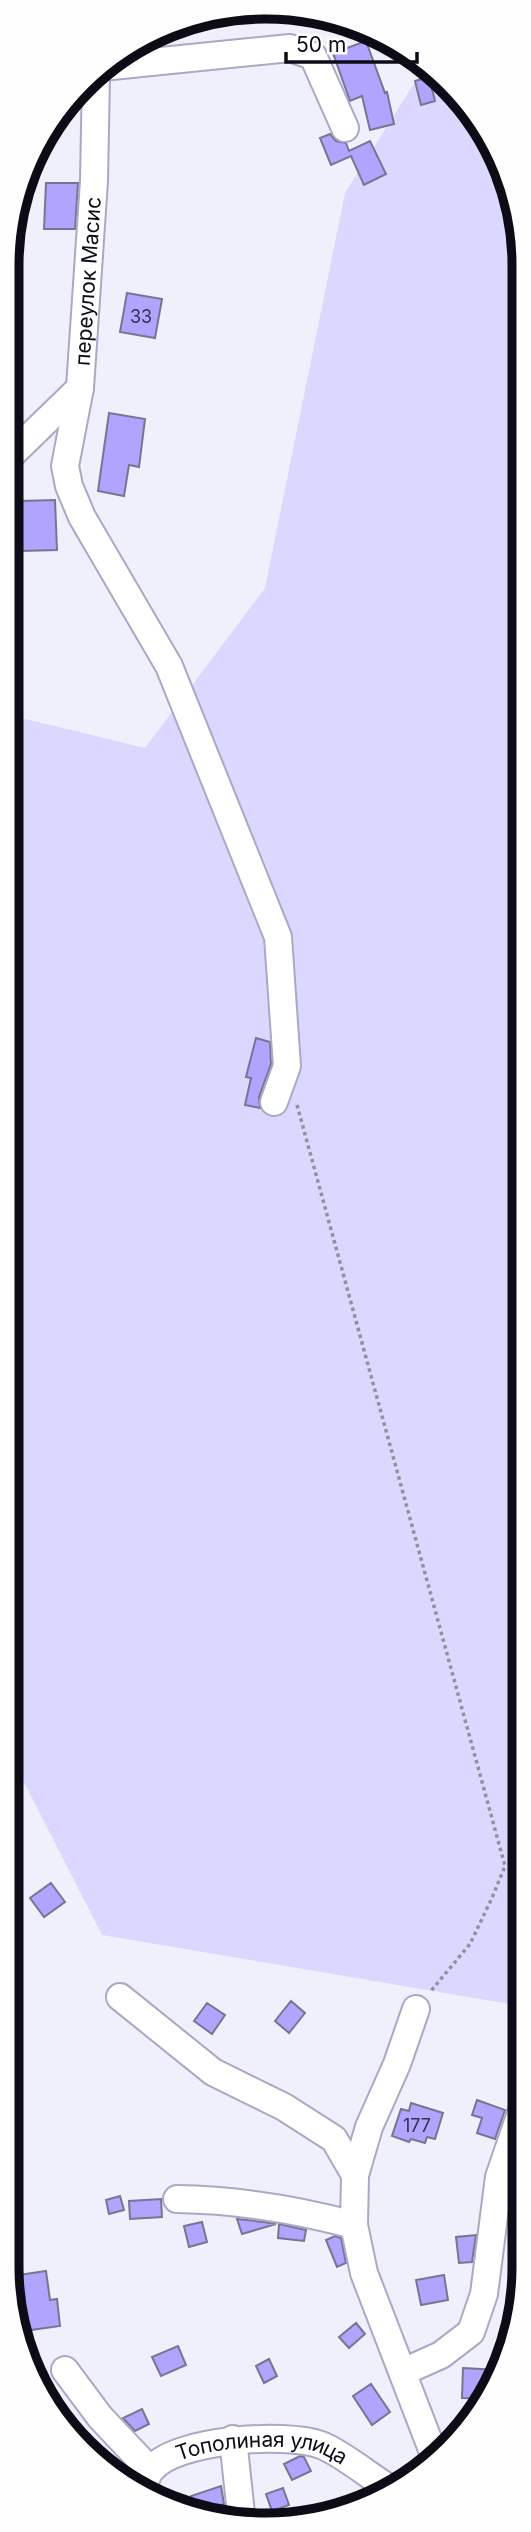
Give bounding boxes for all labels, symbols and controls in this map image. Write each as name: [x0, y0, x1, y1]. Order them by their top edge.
scale bar: [286, 21, 417, 65]
text: 50 m: [296, 32, 346, 57]
street label: переулок Масис: [69, 196, 105, 367]
house number: 33: [130, 306, 152, 327]
house number: 177: [403, 2115, 431, 2136]
street label: Тополиная улица: [172, 2426, 353, 2469]

